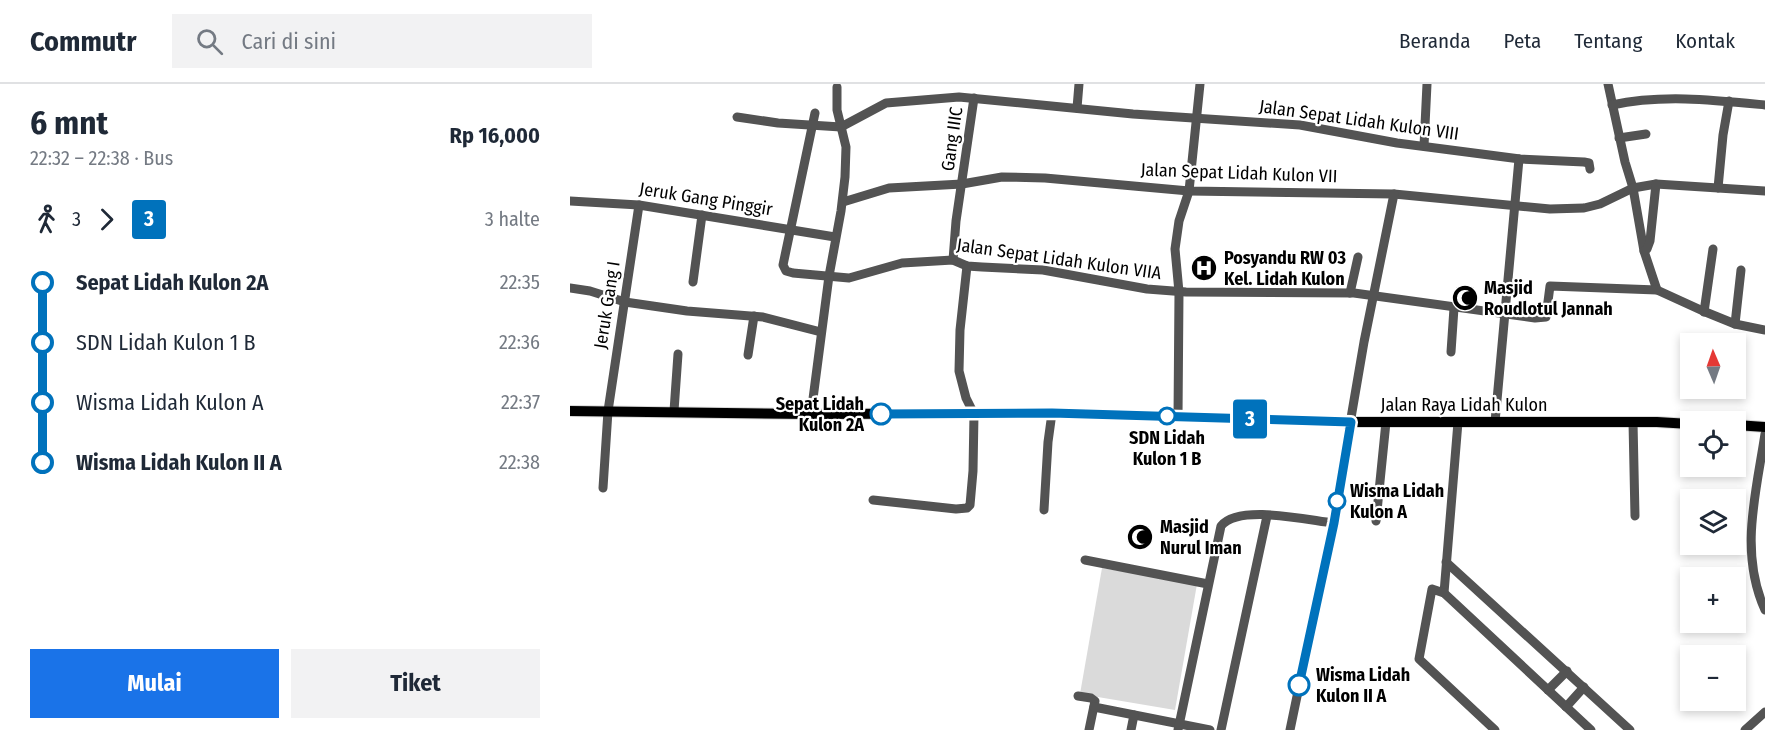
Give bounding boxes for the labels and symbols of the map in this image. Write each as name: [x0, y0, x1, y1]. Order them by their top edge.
street label: Jalan Sepat Lidah Kulon VIII: [1258, 95, 1460, 145]
street label: Gang IIIC: [937, 105, 967, 173]
street label: Jalan Sepat Lidah Kulon VII: [1140, 159, 1338, 187]
street label: Jeruk Gang Pinggir: [638, 178, 775, 221]
street label: Jalan Sepat Lidah Kulon VIIA: [955, 234, 1163, 284]
place label: Posyandu RW 03 Kel. Lidah Kulon: [1224, 247, 1346, 290]
hospital icon: Posyandu RW 03 Kel. Lidah Kulon: [1189, 253, 1219, 283]
street label: Jeruk Gang I: [589, 260, 625, 350]
place label: Masjid Roudlotul Jannah: [1484, 277, 1613, 320]
mosque icon: Masjid Roudlotul Jannah: [1450, 283, 1480, 313]
north arrow: [1680, 333, 1746, 399]
place label: Sepat Lidah Kulon 2A: [776, 393, 864, 436]
street label: Jalan Raya Lidah Kulon: [1381, 394, 1547, 416]
line badge: 3: [1230, 400, 1270, 438]
marker: Sepat Lidah Kulon 2A: [870, 403, 892, 425]
marker: SDN Lidah Kulon 1 B: [1158, 407, 1176, 425]
place label: SDN Lidah Kulon 1 B: [1129, 427, 1205, 470]
place label: Wisma Lidah Kulon A: [1350, 480, 1444, 523]
marker: Wisma Lidah Kulon A: [1328, 492, 1346, 510]
place label: Masjid Nurul Iman: [1160, 516, 1242, 559]
mosque icon: Masjid Nurul Iman: [1125, 522, 1155, 552]
place label: Wisma Lidah Kulon II A: [1316, 664, 1410, 707]
marker: Wisma Lidah Kulon II A: [1288, 674, 1310, 696]

